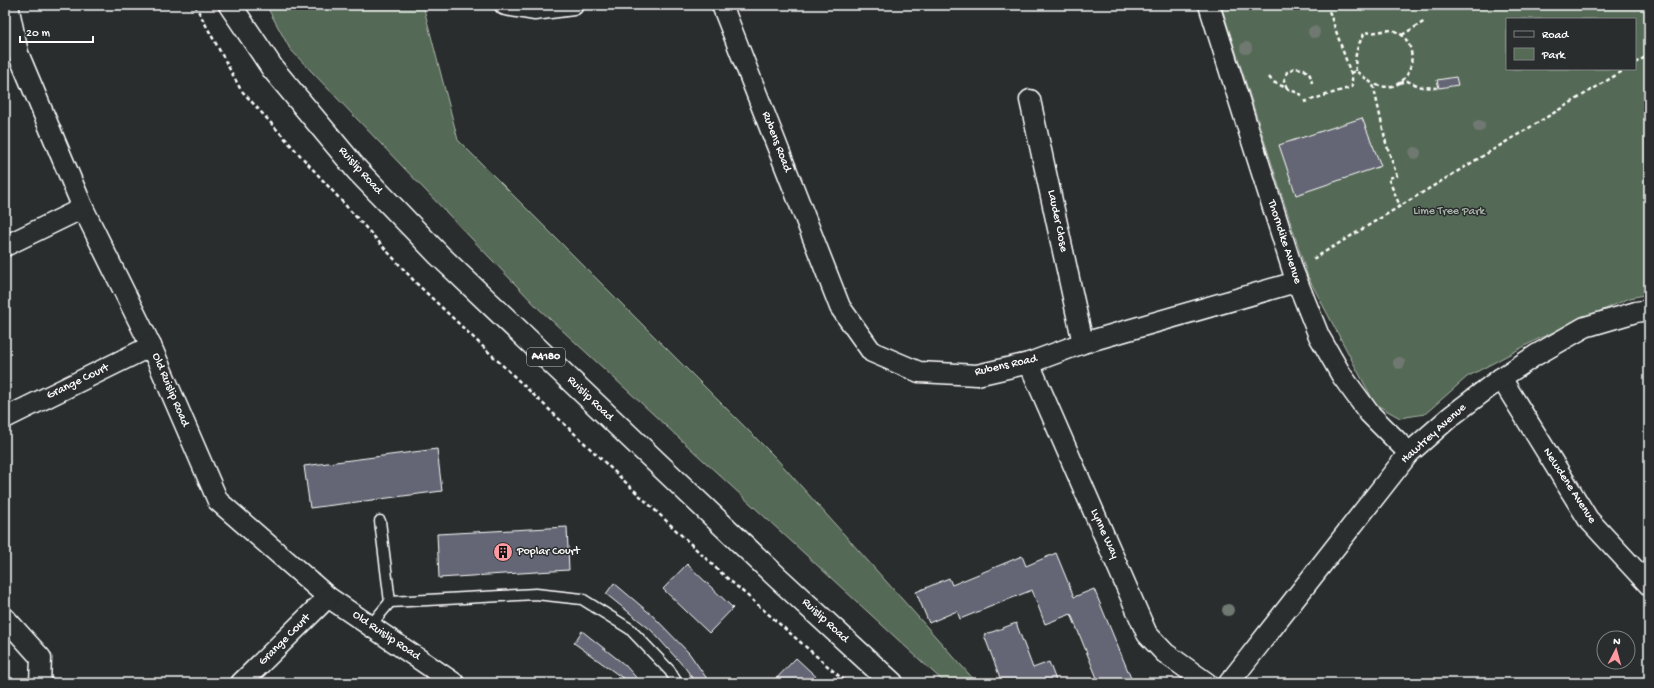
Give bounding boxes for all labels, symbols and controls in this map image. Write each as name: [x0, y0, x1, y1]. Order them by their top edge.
scale bar: [20, 18, 93, 44]
legend: [1506, 18, 1636, 70]
text: 20 m: [26, 27, 51, 41]
text: Road: [1542, 29, 1569, 43]
text: Park: [1541, 49, 1567, 63]
street label: Rubens Road: [758, 110, 794, 175]
street label: Ruislip Road: [335, 144, 386, 198]
street label: Lauder Close: [1044, 189, 1071, 254]
street label: Thorndike Avenue: [1264, 197, 1304, 286]
park label: Lime Tree Park: [1413, 205, 1486, 219]
road number: A4180: [527, 348, 565, 366]
street label: Old Ruislip Road: [148, 351, 192, 430]
street label: Rubens Road: [973, 352, 1040, 380]
street label: Grange Court: [45, 360, 112, 403]
street label: Ruislip Road: [564, 373, 617, 425]
street label: Hawtrey Avenue: [1398, 400, 1470, 467]
street label: Newdene Avenue: [1539, 446, 1599, 527]
street label: Lynne Way: [1087, 507, 1121, 561]
building icon: Poplar Court: [492, 541, 514, 563]
place label: Poplar Court: [516, 545, 581, 559]
street label: Ruislip Road: [799, 596, 852, 647]
street label: Old Ruislip Road: [349, 608, 423, 664]
street label: Grange Court: [256, 610, 315, 669]
north arrow: [1596, 630, 1636, 670]
text: N: [1613, 636, 1621, 648]

